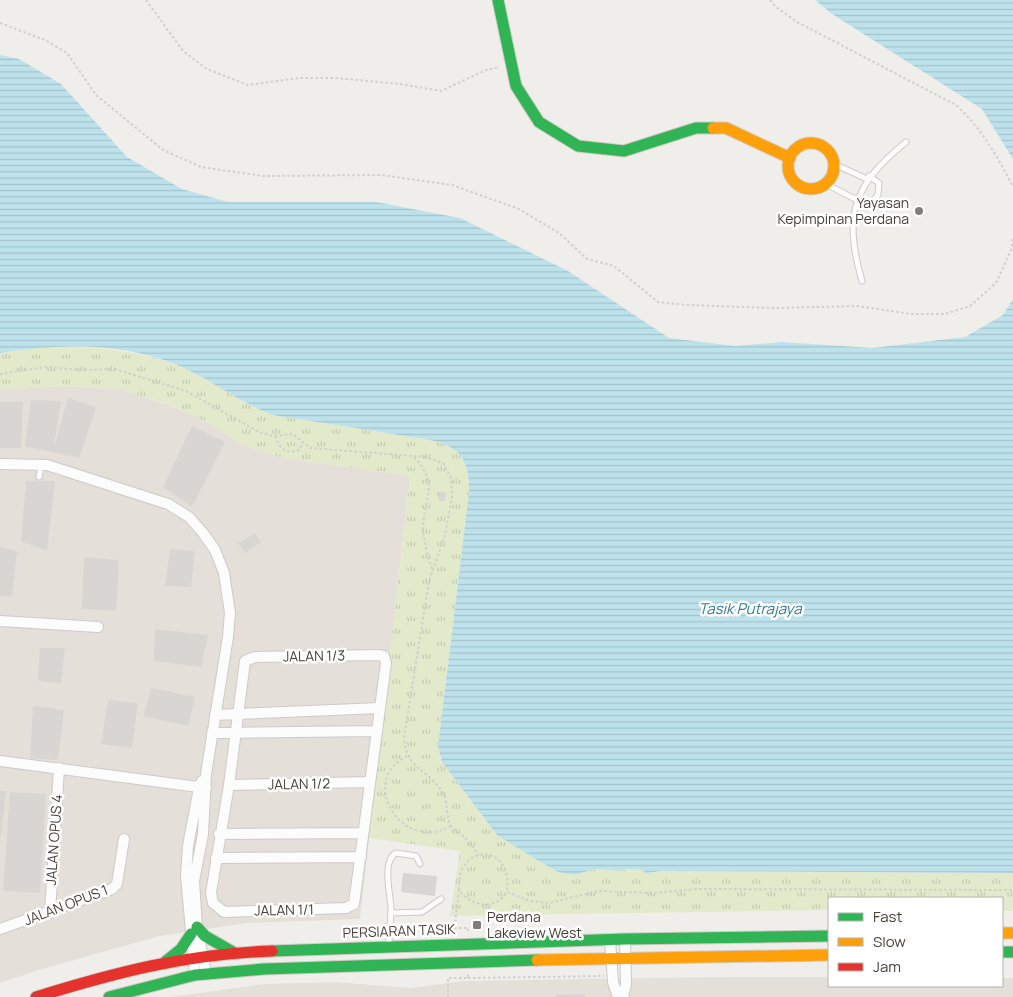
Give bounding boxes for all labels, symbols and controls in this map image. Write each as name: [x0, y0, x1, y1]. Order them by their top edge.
place label: Yayasan Kepimpinan Perdana: [777, 193, 909, 228]
marker: Yayasan Kepimpinan Perdana: [913, 205, 925, 217]
water label: Tasik Putrajaya: [698, 598, 802, 619]
street label: JALAN 1/3: [283, 645, 345, 666]
street label: JALAN 1/2: [268, 773, 330, 794]
street label: JALAN OPUS 4: [41, 794, 66, 886]
street label: JALAN OPUS 1: [21, 880, 110, 929]
legend: [828, 897, 1003, 987]
street label: JALAN 1/1: [254, 899, 314, 920]
text: Fast: [873, 906, 902, 927]
place label: Perdana Lakeview West: [487, 907, 582, 942]
street label: PERSIARAN TASIK: [342, 919, 456, 942]
marker: Perdana Lakeview West: [471, 919, 483, 931]
text: Slow: [873, 931, 906, 952]
text: Jam: [873, 956, 901, 977]

